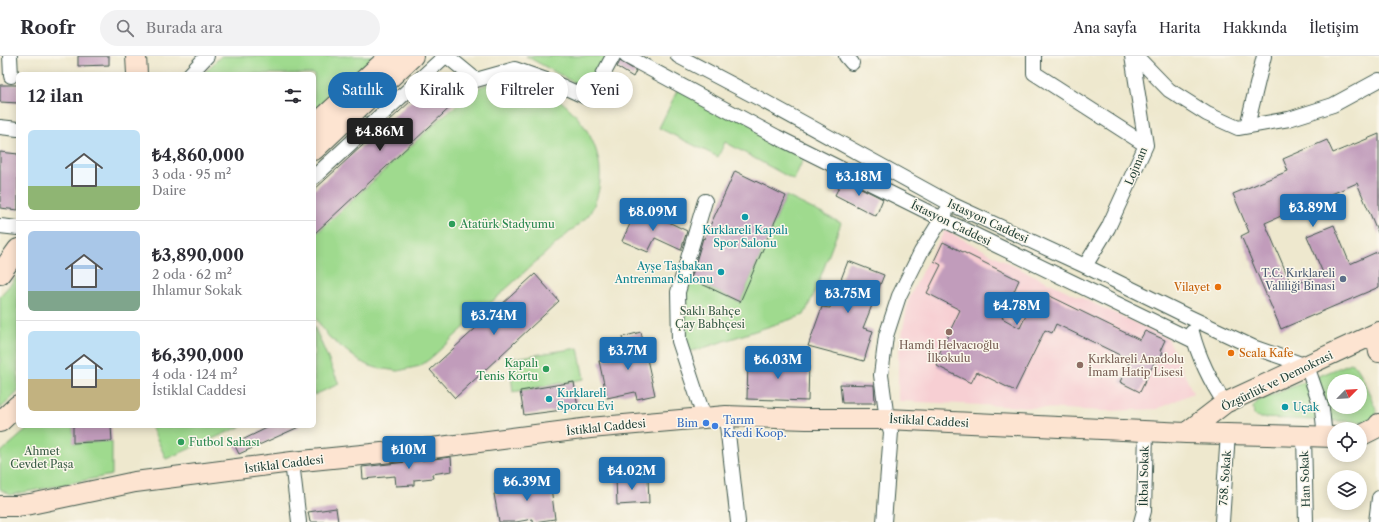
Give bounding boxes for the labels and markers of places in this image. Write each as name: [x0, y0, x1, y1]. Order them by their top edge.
pin: ₺4.86M: [347, 118, 413, 152]
pin: ₺3.18M: [826, 163, 892, 197]
pin: ₺3.89M: [1280, 194, 1346, 228]
pin: ₺8.09M: [620, 198, 686, 232]
marker: Kırklareli Kapalı Spor Salonu: [740, 212, 750, 222]
place label: Atatürk Stadyumu: [459, 217, 555, 231]
marker: Atatürk Stadyumu: [447, 219, 457, 229]
place label: Kırklareli Kapalı Spor Salonu: [702, 223, 789, 250]
place label: Ayşe Taşbakan Antrenman Salonu: [614, 259, 713, 286]
place label: T.C. Kırklareli Valiliği Binasi: [1261, 266, 1336, 293]
marker: Ayşe Taşbakan Antrenman Salonu: [716, 267, 726, 277]
marker: T.C. Kırklareli Valiliği Binasi: [1338, 274, 1348, 284]
pin: ₺3.75M: [815, 280, 881, 314]
place label: Vilayet: [1173, 280, 1210, 294]
marker: Vilayet: [1213, 282, 1223, 292]
pin: ₺4.78M: [984, 292, 1050, 326]
pin: ₺3.74M: [461, 302, 527, 336]
marker: Hamdi Helvacıoğlu İlkokulu: [944, 327, 954, 337]
pin: ₺3.7M: [600, 337, 656, 371]
place label: Hamdi Helvacıoğlu İlkokulu: [899, 338, 999, 365]
pin: ₺6.03M: [745, 346, 811, 380]
place label: Scala Kafe: [1239, 346, 1293, 360]
marker: Scala Kafe: [1226, 348, 1236, 358]
place label: Kırklareli Anadolu İmam Hatip Lisesi: [1088, 352, 1184, 379]
place label: Kapalı Tenis Kortu: [476, 356, 539, 383]
marker: Kırklareli Anadolu İmam Hatip Lisesi: [1075, 360, 1085, 370]
marker: Kapalı Tenis Kortu: [541, 364, 551, 374]
place label: Kırklareli Sporcu Evi: [557, 386, 615, 413]
marker: Kırklareli Sporcu Evi: [544, 394, 554, 404]
place label: Uçak: [1293, 400, 1320, 414]
marker: Uçak: [1280, 402, 1290, 412]
place label: Tarım Kredi Koop.: [723, 413, 787, 440]
place label: Bim: [677, 416, 699, 430]
marker: Bim: [701, 418, 711, 428]
marker: Tarım Kredi Koop.: [710, 421, 720, 431]
place label: Futbol Sahası: [189, 435, 260, 449]
pin: ₺10M: [385, 436, 433, 470]
marker: Futbol Sahası: [176, 437, 186, 447]
pin: ₺4.02M: [599, 457, 665, 491]
pin: ₺6.39M: [494, 468, 560, 502]

